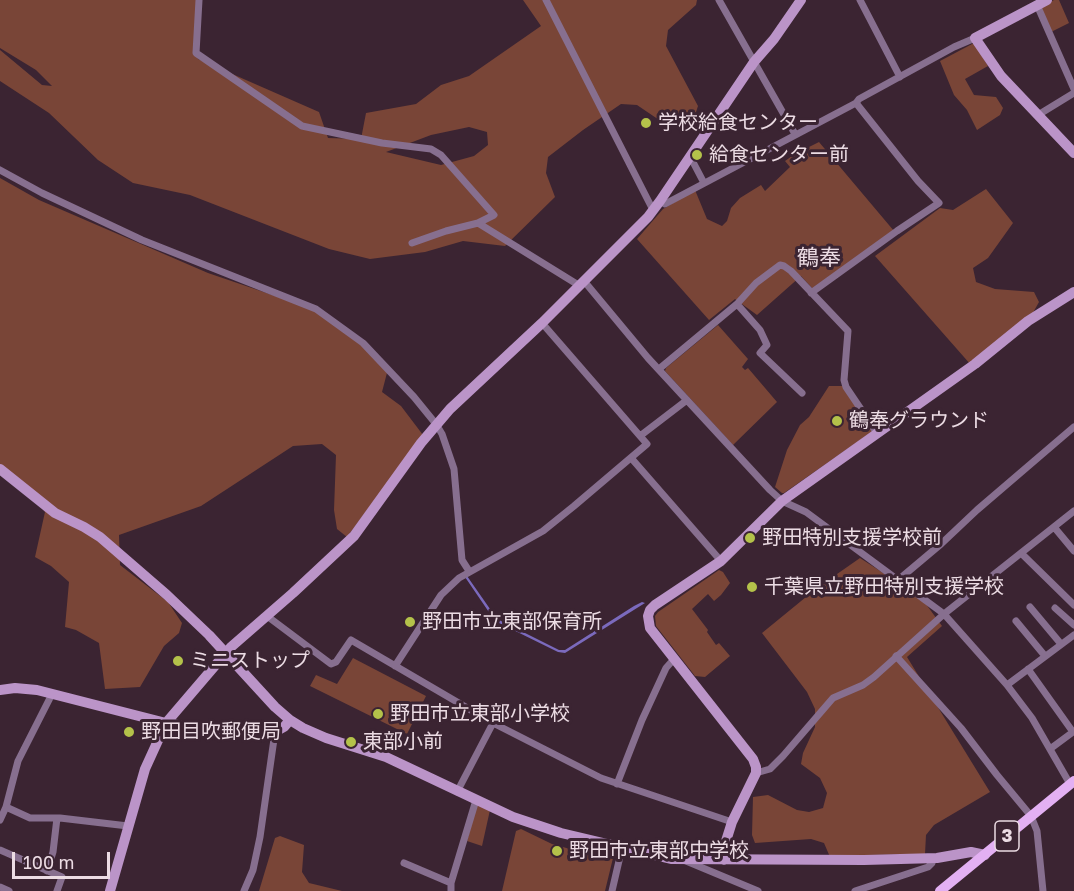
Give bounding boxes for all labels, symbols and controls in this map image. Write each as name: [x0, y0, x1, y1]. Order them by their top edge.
place label: 学校給食センター: [658, 111, 818, 135]
marker: 学校給食センター: [639, 116, 653, 130]
place label: 給食センター前: [709, 143, 849, 167]
marker: 給食センター前: [690, 148, 704, 162]
district label: 鶴奉: [797, 245, 841, 271]
place label: 鶴奉グラウンド: [849, 409, 989, 433]
marker: 鶴奉グラウンド: [830, 414, 844, 428]
place label: 野田特別支援学校前: [762, 526, 942, 550]
marker: 野田特別支援学校前: [743, 531, 757, 545]
place label: 千葉県立野田特別支援学校: [764, 575, 1004, 599]
marker: 千葉県立野田特別支援学校: [745, 580, 759, 594]
place label: 野田市立東部保育所: [422, 610, 602, 634]
marker: 野田市立東部保育所: [403, 615, 417, 629]
place label: ミニストップ: [190, 649, 310, 673]
marker: ミニストップ: [171, 654, 185, 668]
place label: 野田市立東部小学校: [390, 702, 570, 726]
marker: 野田市立東部小学校: [371, 707, 385, 721]
place label: 野田目吹郵便局: [141, 720, 281, 744]
marker: 野田目吹郵便局: [122, 725, 136, 739]
place label: 東部小前: [363, 730, 443, 754]
marker: 東部小前: [344, 735, 358, 749]
road number: 3: [995, 821, 1019, 851]
place label: 野田市立東部中学校: [569, 839, 749, 863]
scale bar: [15, 840, 112, 878]
marker: 野田市立東部中学校: [550, 844, 564, 858]
text: 100 m: [23, 851, 74, 873]

